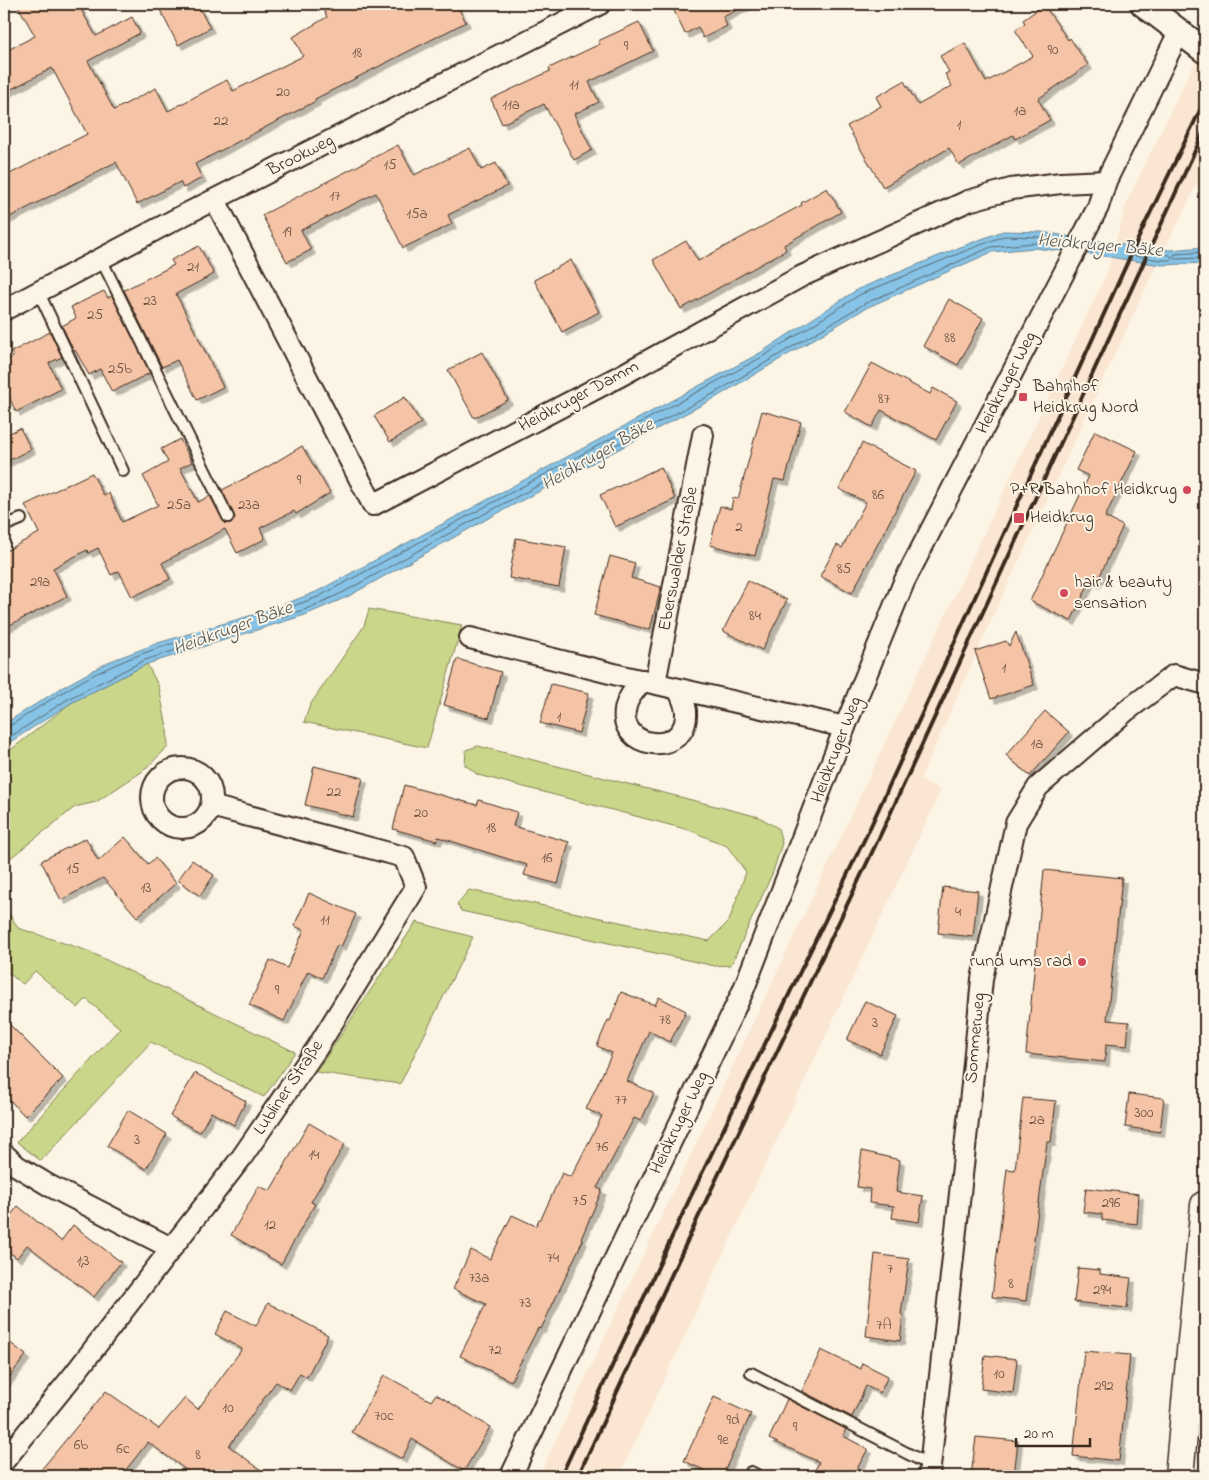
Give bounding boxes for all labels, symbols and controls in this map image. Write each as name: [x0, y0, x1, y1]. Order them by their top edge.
house number: 9: [624, 35, 629, 57]
house number: 90: [1048, 39, 1059, 61]
house number: 18: [352, 42, 363, 64]
house number: 11: [569, 74, 579, 96]
house number: 20: [276, 81, 290, 103]
house number: 11a: [502, 94, 520, 116]
house number: 1a: [1014, 100, 1026, 122]
house number: 22: [214, 110, 229, 132]
house number: 1: [957, 114, 962, 136]
street label: Brookweg: [262, 128, 339, 185]
house number: 15: [383, 154, 397, 176]
house number: 17: [330, 185, 340, 207]
house number: 15a: [406, 203, 428, 225]
house number: 19: [282, 221, 292, 243]
water label: Heidkruger Bäke: [1036, 227, 1165, 266]
house number: 21: [187, 256, 199, 278]
house number: 23: [143, 290, 157, 312]
house number: 25: [87, 304, 103, 326]
house number: 88: [944, 327, 956, 349]
street label: Heidkruger Weg: [970, 327, 1045, 439]
street label: Heidkruger Damm: [514, 354, 644, 441]
house number: 25b: [108, 358, 132, 380]
place label: Bahnhof Heidkrug Nord: [1032, 374, 1138, 422]
house number: 87: [878, 388, 890, 410]
marker: Bahnhof Heidkrug Nord: [1017, 391, 1029, 403]
water label: Heidkruger Bäke: [537, 411, 661, 499]
house number: 9: [297, 469, 302, 491]
place label: P+R Bahnhof Heidkrug: [1010, 477, 1177, 504]
street label: Eberswalder Straße: [652, 484, 706, 633]
house number: 86: [872, 484, 885, 506]
marker: P+R Bahnhof Heidkrug: [1181, 484, 1193, 496]
house number: 25a: [167, 494, 191, 516]
house number: 23a: [238, 494, 260, 516]
place label: Heidkrug: [1030, 505, 1094, 532]
marker: Heidkrug: [1012, 511, 1026, 525]
house number: 2: [735, 516, 743, 538]
house number: 85: [837, 558, 852, 580]
place label: hair & beauty sensation: [1074, 570, 1172, 617]
house number: 29a: [30, 571, 50, 593]
marker: hair & beauty sensation: [1058, 587, 1070, 599]
water label: Heidkruger Bäke: [169, 594, 298, 664]
house number: 84: [749, 605, 761, 627]
house number: 1: [1002, 657, 1007, 679]
street label: Heidkruger Weg: [805, 693, 870, 807]
house number: 1: [557, 706, 562, 728]
house number: 1a: [1031, 733, 1043, 755]
house number: 22: [327, 781, 342, 803]
house number: 20: [414, 802, 428, 824]
house number: 18: [486, 817, 497, 839]
house number: 16: [541, 847, 553, 869]
house number: 15: [66, 858, 80, 880]
house number: 13: [141, 877, 151, 899]
house number: 4: [955, 901, 961, 923]
house number: 11: [320, 909, 330, 931]
place label: rund ums rad: [969, 949, 1072, 975]
marker: rund ums rad: [1076, 956, 1088, 968]
house number: 9: [275, 979, 280, 1001]
street label: Sommerweg: [959, 992, 994, 1084]
house number: 78: [659, 1009, 671, 1031]
house number: 3: [872, 1012, 878, 1034]
street label: Lubliner Straße: [248, 1035, 331, 1141]
street label: Heidkruger Weg: [644, 1067, 717, 1179]
house number: 77: [615, 1089, 627, 1111]
house number: 300: [1134, 1102, 1154, 1124]
house number: 2a: [1029, 1109, 1045, 1131]
house number: 3: [134, 1129, 140, 1151]
house number: 76: [596, 1136, 609, 1158]
house number: 14: [309, 1144, 319, 1166]
house number: 75: [573, 1190, 588, 1212]
house number: 296: [1102, 1192, 1121, 1214]
house number: 12: [264, 1214, 277, 1236]
house number: 74: [547, 1247, 559, 1269]
house number: 1;3: [77, 1250, 89, 1272]
house number: 7: [887, 1258, 893, 1280]
house number: 73a: [469, 1267, 489, 1289]
house number: 8: [1008, 1273, 1014, 1295]
house number: 294: [1093, 1279, 1111, 1301]
house number: 73: [519, 1292, 531, 1314]
house number: 7A: [876, 1314, 892, 1336]
house number: 72: [488, 1339, 502, 1361]
house number: 10: [993, 1363, 1005, 1385]
house number: 292: [1094, 1375, 1114, 1397]
house number: 10: [222, 1397, 234, 1419]
house number: 70c: [374, 1405, 394, 1427]
house number: 9d: [727, 1409, 740, 1431]
scale bar: [1016, 1415, 1090, 1447]
house number: 9: [793, 1416, 798, 1438]
text: 20 m: [1024, 1423, 1054, 1445]
house number: 9e: [717, 1429, 729, 1451]
house number: 6b: [74, 1434, 88, 1456]
house number: 6c: [116, 1438, 130, 1460]
house number: 8: [195, 1444, 201, 1466]

